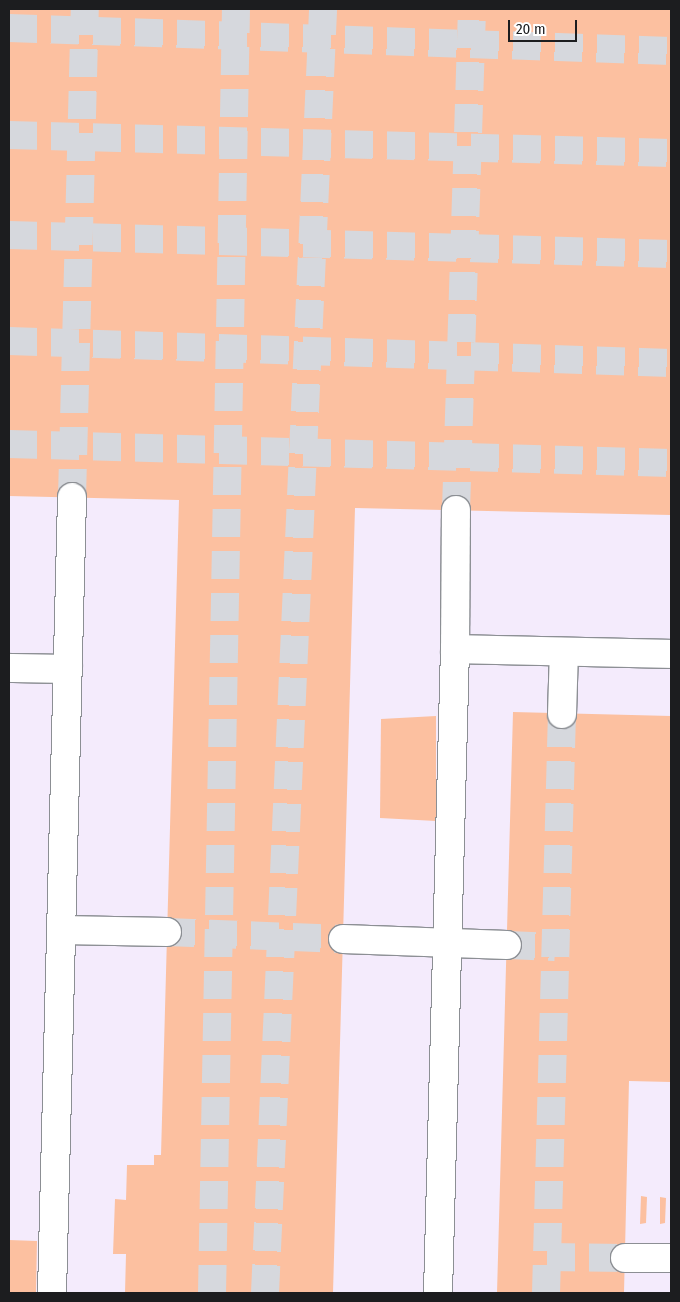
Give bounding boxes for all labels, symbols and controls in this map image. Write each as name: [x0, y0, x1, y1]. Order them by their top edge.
scale bar: [510, 10, 579, 42]
text: 20 m: [516, 20, 546, 38]

